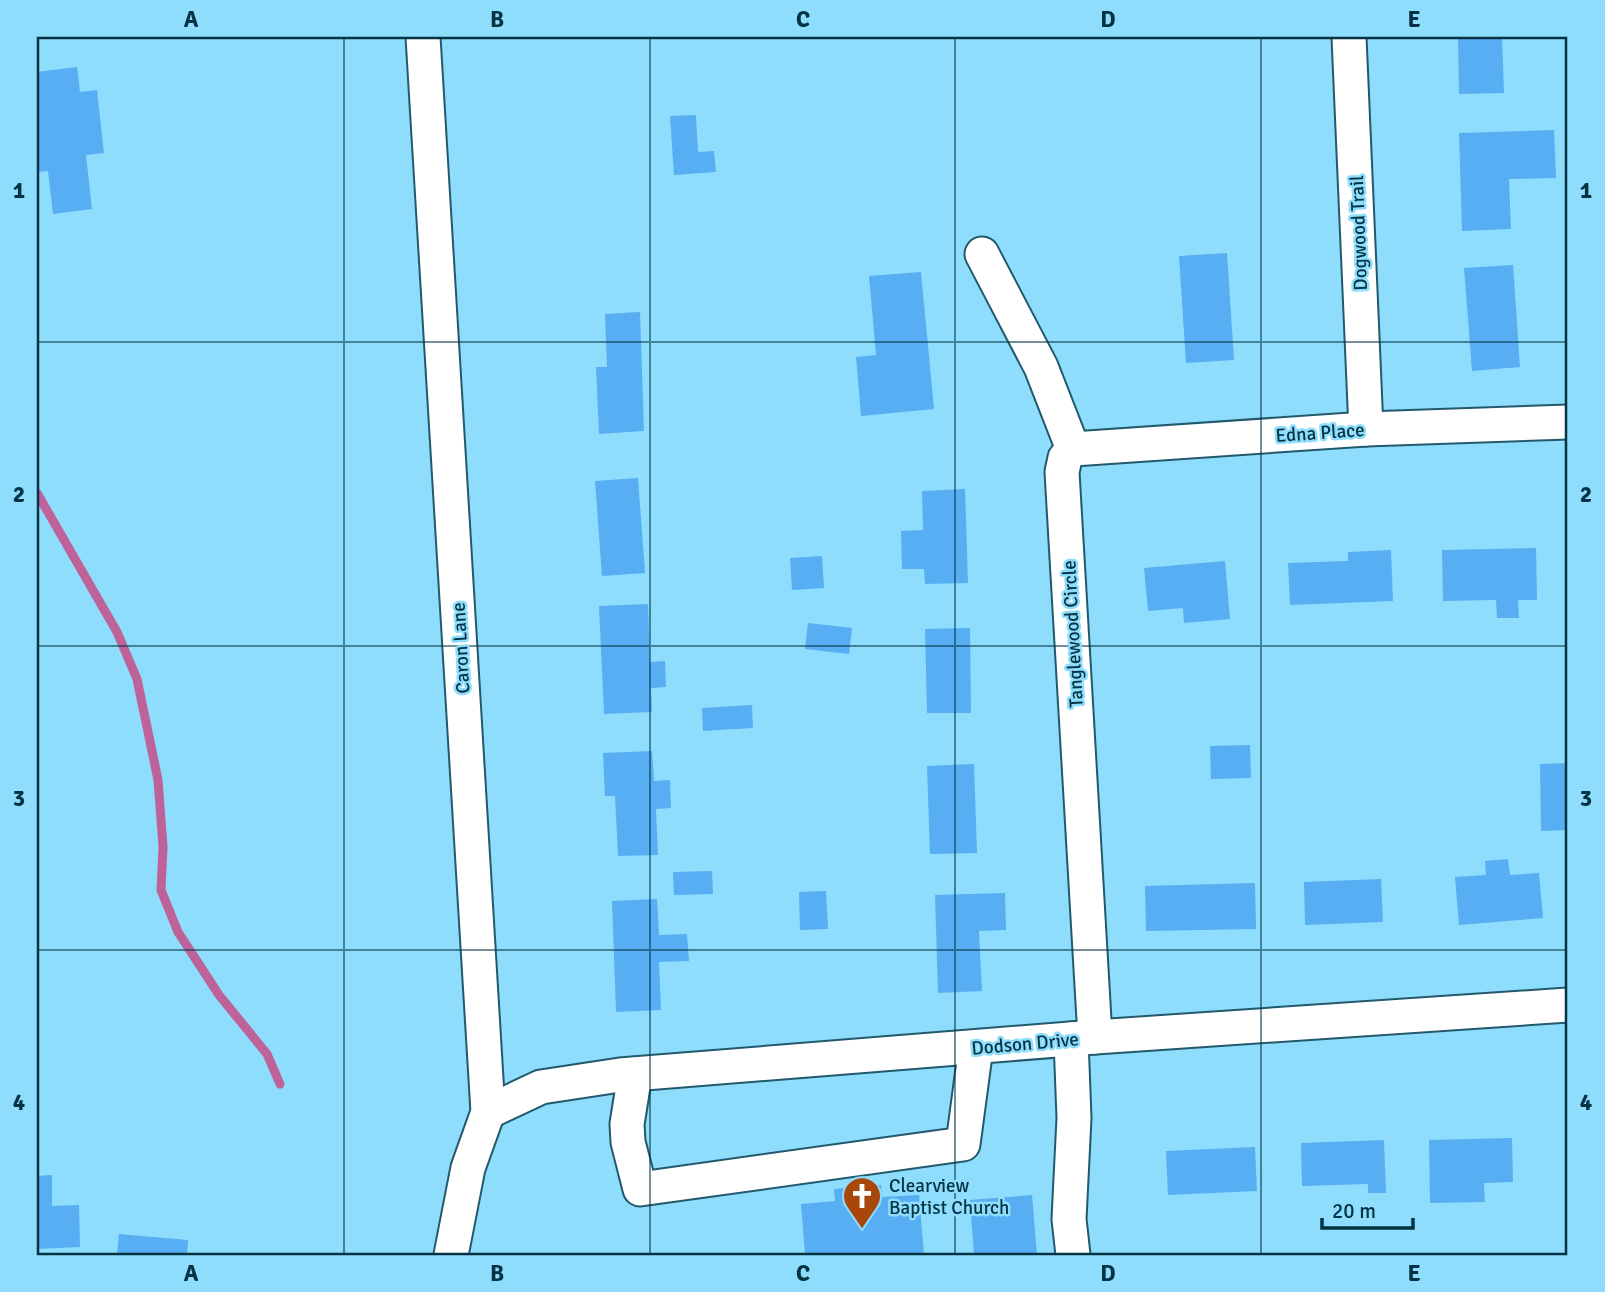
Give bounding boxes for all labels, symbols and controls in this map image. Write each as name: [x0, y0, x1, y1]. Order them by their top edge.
text: A: [184, 5, 199, 34]
text: B: [490, 5, 504, 34]
text: C: [796, 5, 810, 34]
text: D: [1100, 5, 1116, 34]
text: E: [1407, 5, 1421, 34]
street label: Dogwood Trail: [1345, 175, 1373, 291]
text: 1: [13, 176, 25, 205]
text: 1: [1580, 176, 1592, 205]
street label: Edna Place: [1275, 418, 1365, 448]
text: 2: [13, 480, 25, 509]
text: 2: [1580, 480, 1592, 509]
street label: Tanglewood Circle: [1057, 560, 1089, 708]
street label: Caron Lane: [447, 602, 475, 694]
text: 3: [13, 784, 25, 813]
text: 3: [1580, 784, 1592, 813]
street label: Dodson Drive: [970, 1027, 1080, 1061]
text: 4: [13, 1088, 25, 1117]
text: 4: [1580, 1088, 1592, 1117]
place label: Clearview Baptist Church: [889, 1174, 1009, 1220]
church icon: Clearview Baptist Church: [841, 1175, 883, 1230]
scale bar: [1322, 1187, 1412, 1231]
text: 20 m: [1332, 1198, 1376, 1224]
text: A: [184, 1259, 199, 1288]
text: B: [490, 1259, 504, 1288]
text: C: [796, 1259, 810, 1288]
text: D: [1100, 1259, 1116, 1288]
text: E: [1407, 1259, 1421, 1288]

